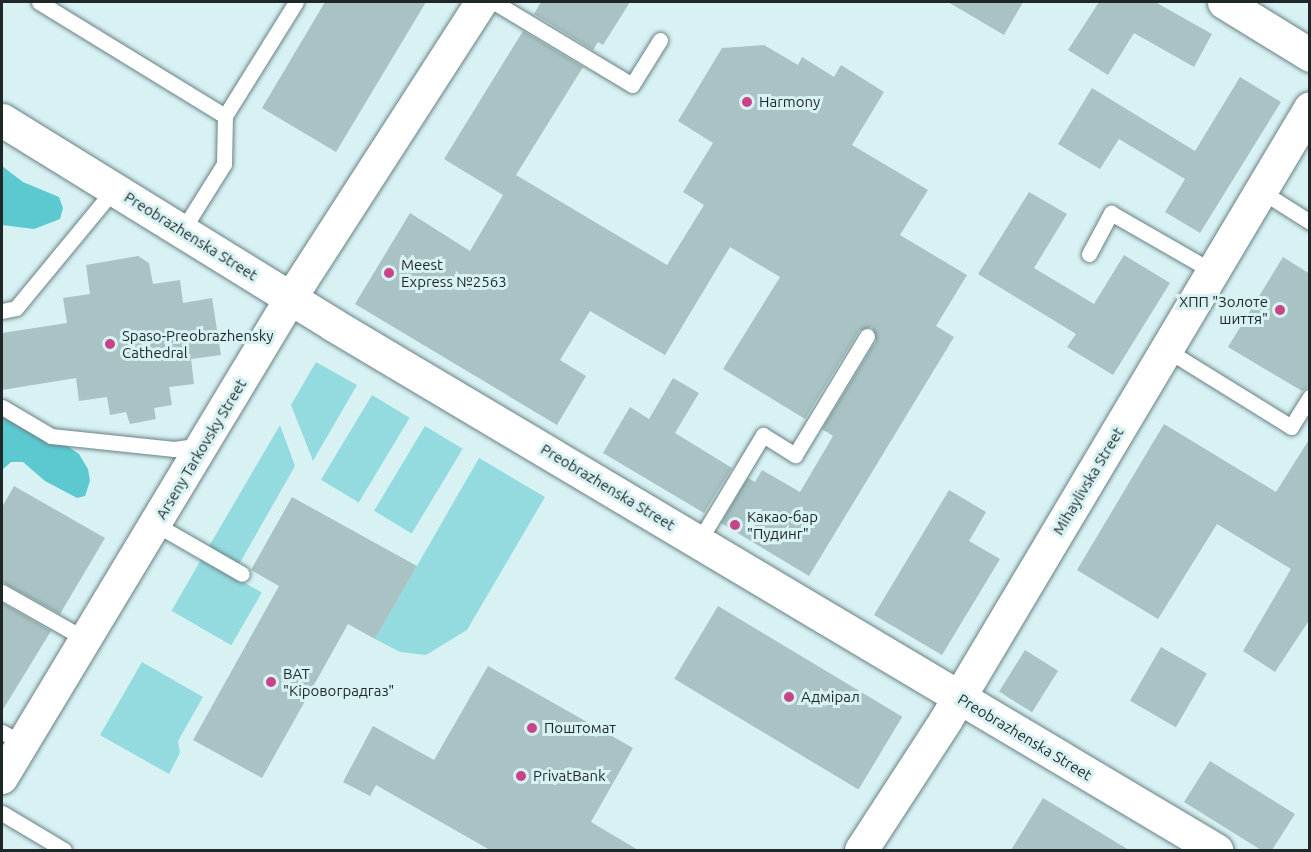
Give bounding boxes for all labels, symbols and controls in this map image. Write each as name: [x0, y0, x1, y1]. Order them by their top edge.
place label: Harmony: [759, 93, 820, 111]
marker: Harmony: [740, 95, 754, 109]
street label: Preobrazhenska Street: [121, 188, 261, 284]
place label: Meest Express №2563: [401, 255, 507, 290]
marker: Meest Express №2563: [382, 266, 396, 280]
place label: ХПП "Золоте шиття": [1179, 292, 1268, 327]
marker: ХПП "Золоте шиття": [1273, 303, 1287, 317]
place label: Spaso-Preobrazhensky Cathedral: [122, 326, 273, 361]
marker: Spaso-Preobrazhensky Cathedral: [103, 337, 117, 351]
street label: Arseny Tarkovsky Street: [152, 376, 250, 522]
street label: Mihaylivska Street: [1049, 424, 1127, 538]
street label: Preobrazhenska Street: [538, 440, 678, 534]
place label: Какао-бар "Пудинг": [747, 507, 818, 542]
marker: Какао-бар "Пудинг": [728, 518, 742, 532]
place label: ВАТ "Кіровоградгаз": [283, 664, 394, 699]
marker: ВАТ "Кіровоградгаз": [264, 675, 278, 689]
place label: Адмірал: [801, 688, 860, 706]
marker: Адмірал: [782, 690, 796, 704]
street label: Preobrazhenska Street: [955, 690, 1095, 784]
place label: Поштомат: [544, 719, 616, 737]
marker: Поштомат: [525, 721, 539, 735]
place label: PrivatBank: [533, 767, 606, 785]
marker: PrivatBank: [514, 769, 528, 783]

